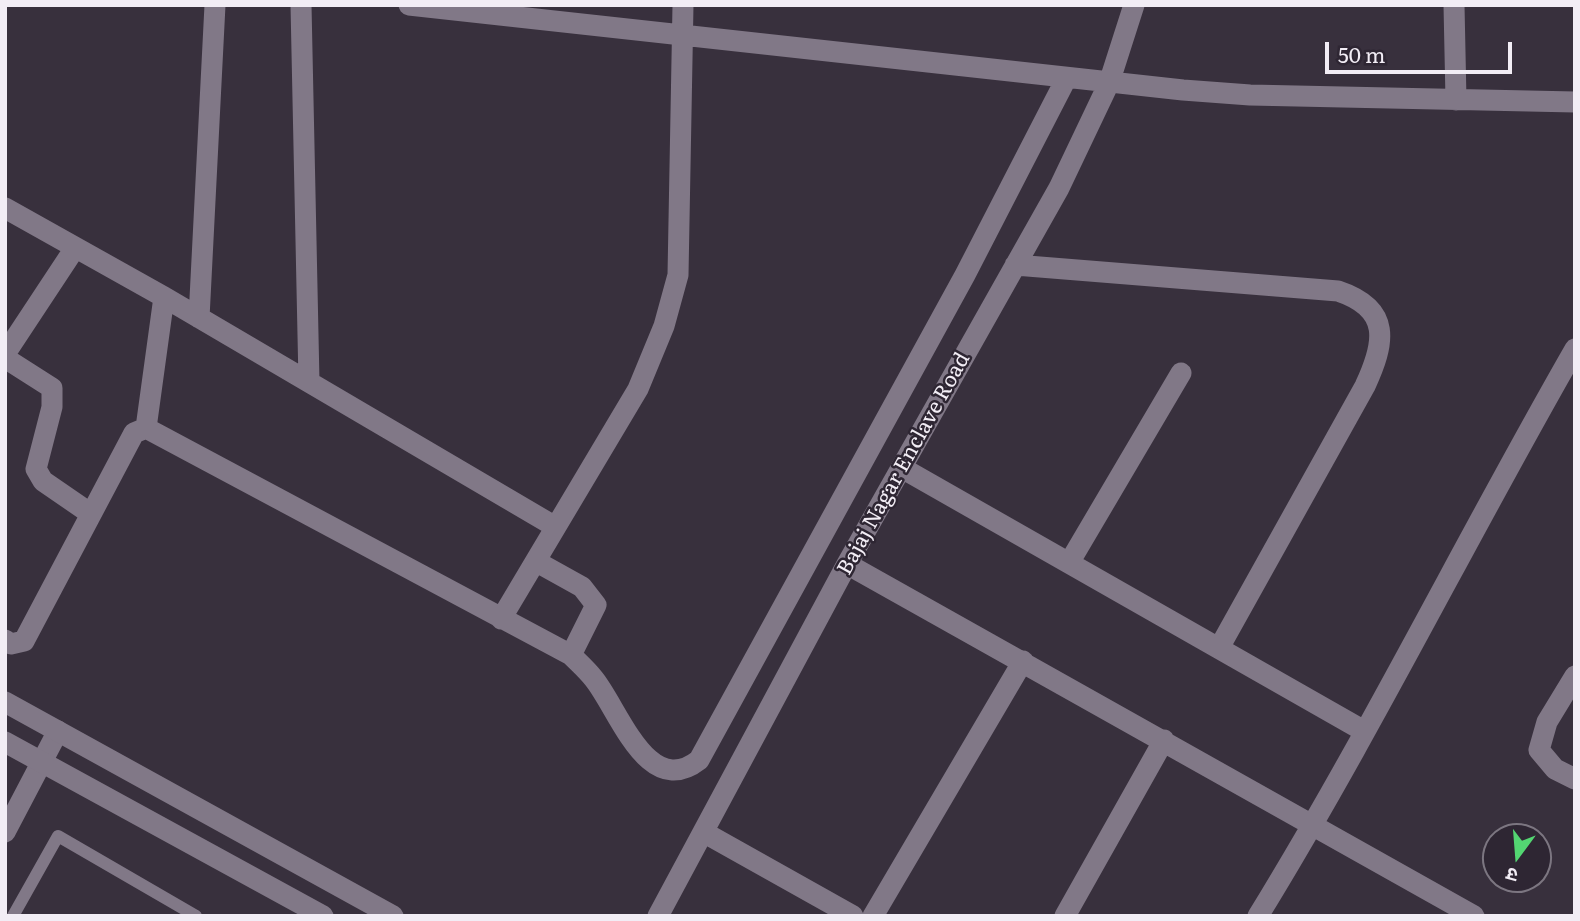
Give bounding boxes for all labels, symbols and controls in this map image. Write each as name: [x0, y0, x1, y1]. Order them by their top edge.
scale bar: [1328, 28, 1515, 72]
text: 50 m: [1338, 38, 1385, 69]
street label: Bajaj Nagar Enclave Road: [832, 348, 976, 580]
north arrow: [1482, 823, 1552, 893]
text: उ: [1503, 861, 1521, 891]

